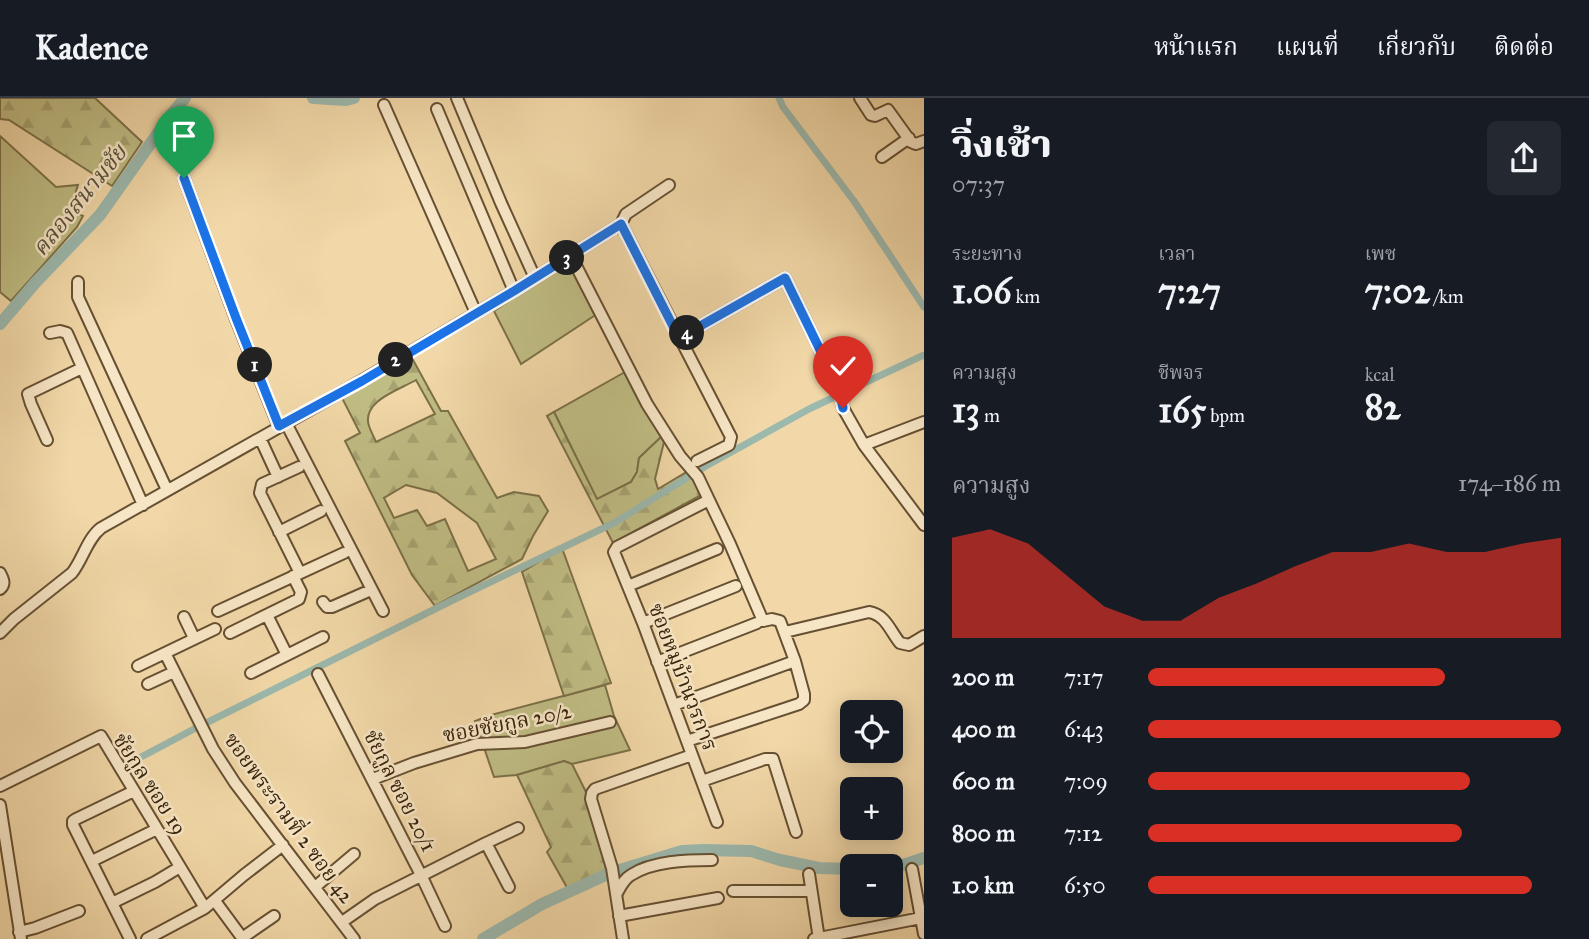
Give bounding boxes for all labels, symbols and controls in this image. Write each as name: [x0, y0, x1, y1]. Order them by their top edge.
text: Kadence: [35, 28, 148, 68]
text: หน้าแรก: [1154, 32, 1238, 62]
text: แผนที่: [1276, 32, 1339, 62]
text: เกี่ยวกับ: [1377, 32, 1456, 62]
text: ติดต่อ: [1494, 32, 1554, 62]
pin: [154, 106, 214, 178]
icon: arrive: [165, 117, 203, 155]
text: วิ่งเช้า: [952, 121, 1052, 167]
button: share: [1487, 121, 1561, 195]
water label: คลองสนามชัย: [26, 138, 133, 261]
text: 07:37: [952, 170, 1005, 198]
pin: 3: [550, 240, 584, 276]
text: ระยะทาง: [952, 242, 1022, 265]
text: เวลา: [1158, 242, 1195, 265]
text: เพซ: [1365, 242, 1396, 265]
text: 3: [563, 246, 570, 269]
text: 1.06: [952, 270, 1011, 313]
text: 7:27: [1158, 270, 1221, 313]
text: 7:02: [1365, 270, 1430, 313]
text: km: [1011, 285, 1040, 308]
text: /km: [1430, 285, 1464, 308]
pin: 4: [670, 316, 704, 350]
text: 4: [681, 321, 692, 344]
pin: [813, 336, 873, 408]
pin: 2: [378, 342, 414, 378]
icon: check: [824, 347, 862, 385]
pin: 1: [238, 348, 272, 382]
text: 2: [391, 348, 400, 371]
text: 1: [251, 353, 258, 376]
text: ความสูง: [952, 361, 1017, 384]
text: ชีพจร: [1158, 361, 1203, 384]
text: kcal: [1365, 363, 1395, 386]
text: 82: [1365, 386, 1401, 429]
text: 13: [952, 389, 980, 432]
text: 165: [1158, 389, 1206, 432]
text: m: [980, 404, 1000, 427]
text: bpm: [1206, 404, 1245, 427]
text: 174–186 m: [1458, 469, 1561, 497]
text: ความสูง: [952, 471, 1030, 499]
street label: ซอยหมู่บ้านวรการ: [643, 600, 723, 754]
text: 200 m: [952, 663, 1014, 691]
text: 7:17: [1064, 663, 1103, 691]
street label: ซอยชัยกูล 20/2: [440, 698, 574, 748]
map controls: [840, 700, 903, 917]
button: locate: [840, 700, 903, 763]
text: 400 m: [952, 715, 1016, 743]
text: 6:43: [1064, 715, 1104, 743]
street label: ซอยพระรามที่ 2 ซอย 42: [218, 726, 363, 909]
street label: ชัยกูล ซอย 20/1: [358, 726, 442, 856]
street label: ชัยกูล ซอย 19: [107, 728, 193, 840]
text: 600 m: [952, 767, 1015, 795]
text: 7:09: [1064, 767, 1108, 795]
button: +: [840, 777, 903, 840]
text: 800 m: [952, 819, 1015, 847]
text: 7:12: [1064, 819, 1103, 847]
button: −: [840, 854, 903, 917]
text: 1.0 km: [952, 871, 1014, 899]
text: 6:50: [1064, 871, 1106, 899]

